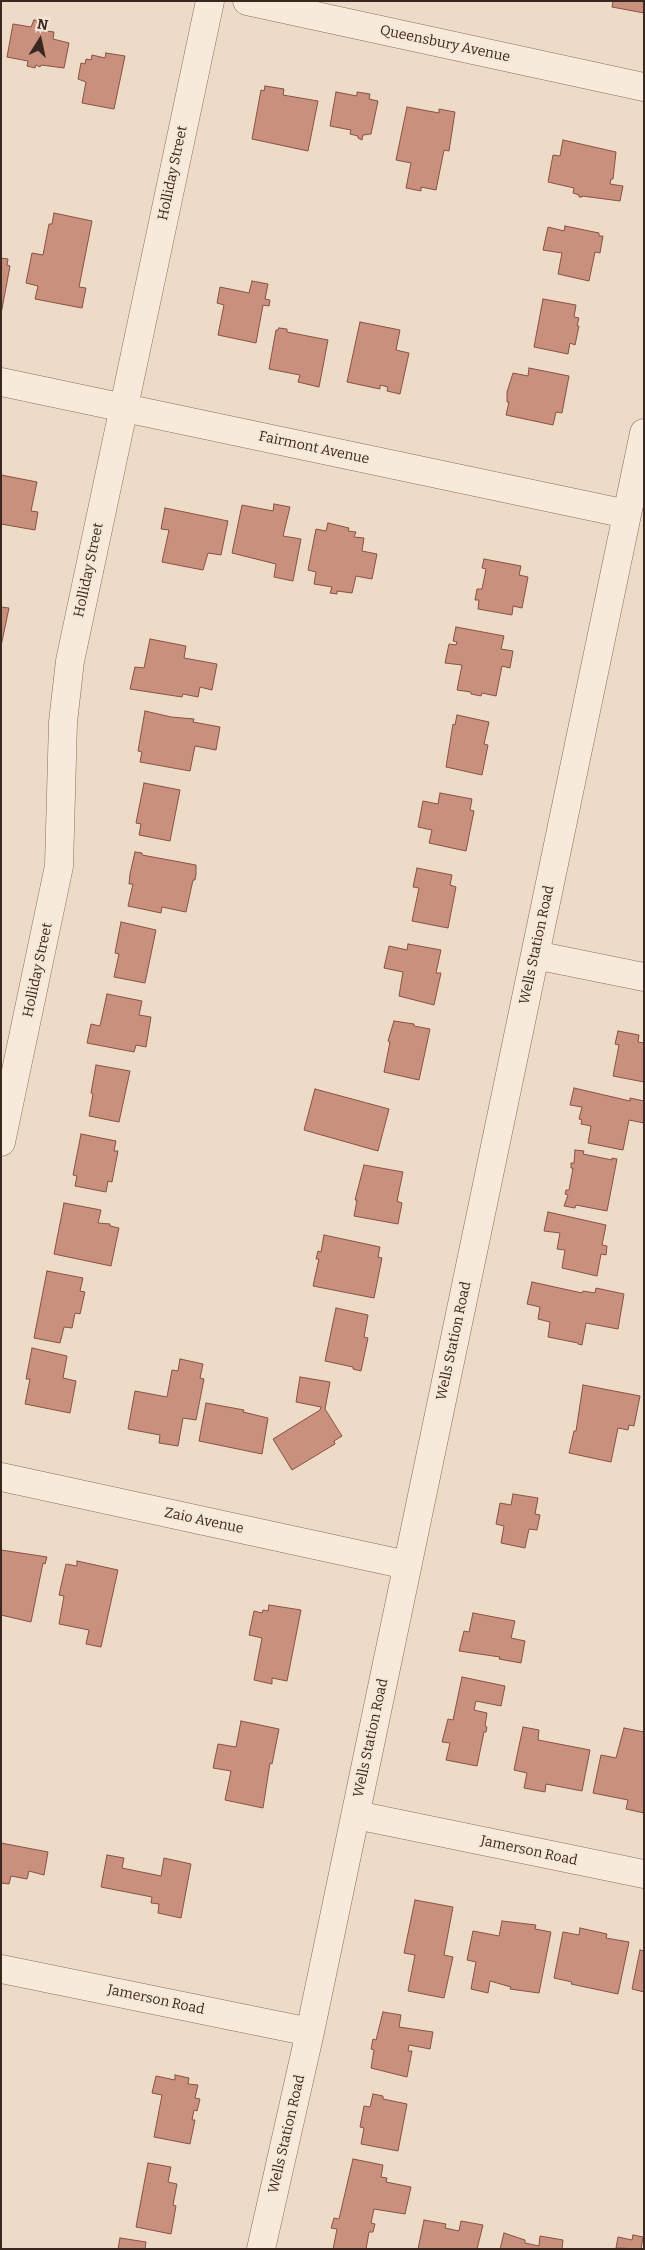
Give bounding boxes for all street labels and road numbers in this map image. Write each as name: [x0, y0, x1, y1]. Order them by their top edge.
street label: Queensbury Avenue: [378, 22, 512, 66]
street label: Holliday Street: [155, 124, 191, 222]
street label: Fairmont Avenue: [257, 428, 371, 468]
street label: Holliday Street: [71, 521, 107, 619]
street label: Wells Station Road: [516, 884, 558, 1006]
street label: Holliday Street: [20, 921, 56, 1019]
street label: Wells Station Road: [433, 1280, 475, 1402]
street label: Zaio Avenue: [163, 1504, 245, 1538]
street label: Wells Station Road: [350, 1677, 392, 1799]
street label: Jamerson Road: [479, 1833, 579, 1869]
street label: Jamerson Road: [106, 1982, 206, 2018]
street label: Wells Station Road: [265, 2073, 309, 2195]

